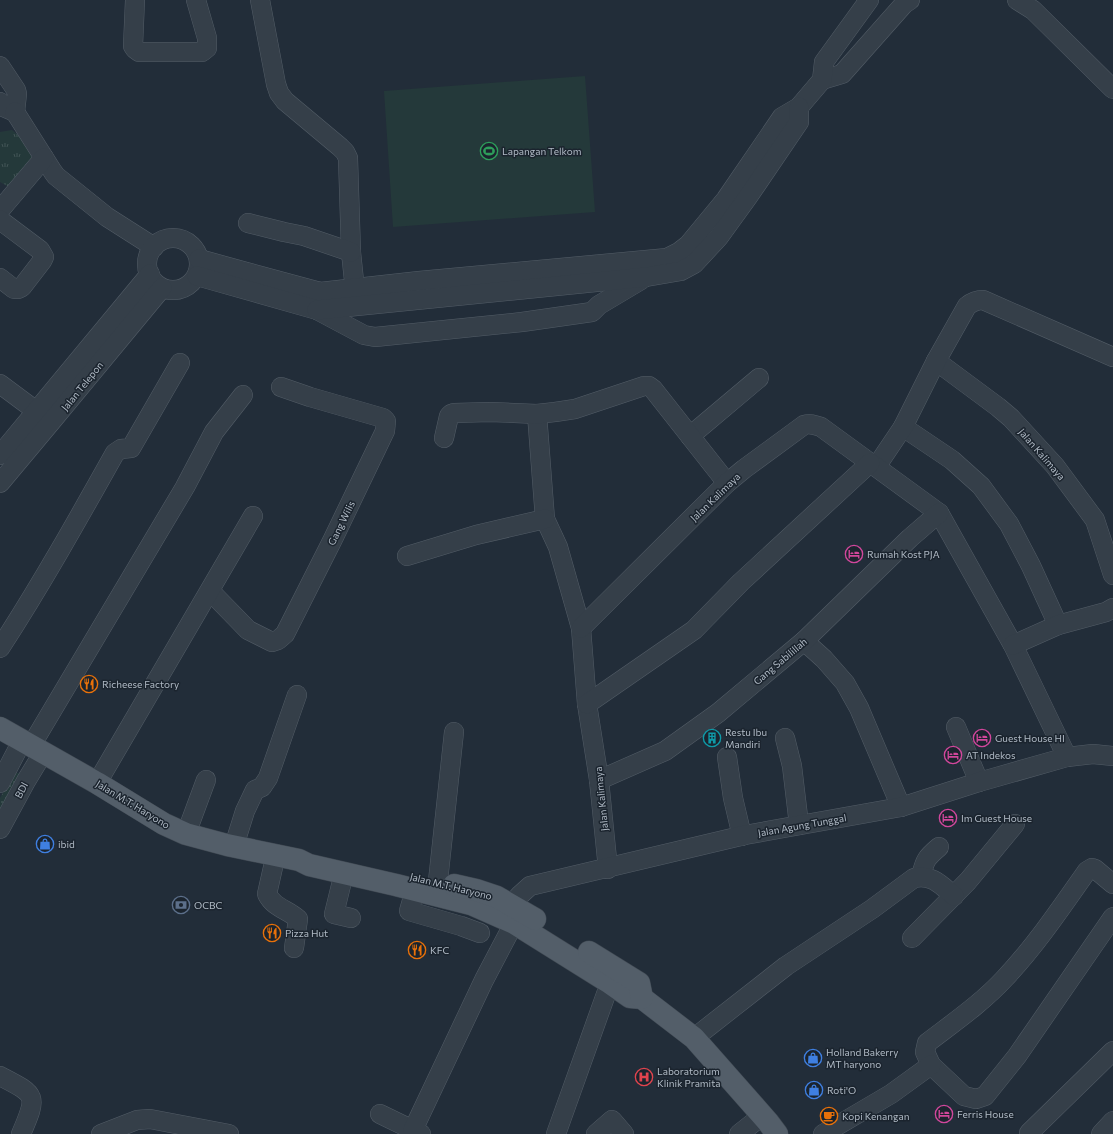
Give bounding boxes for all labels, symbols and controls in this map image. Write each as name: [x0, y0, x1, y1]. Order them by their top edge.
sports icon: Lapangan Telkom: [479, 141, 499, 161]
place label: Lapangan Telkom: [502, 145, 581, 157]
street label: Jalan Telepon: [58, 359, 106, 413]
street label: Jalan Kalimaya: [1016, 426, 1068, 482]
street label: Jalan Kalimaya: [688, 470, 742, 524]
street label: Gang Wilis: [325, 498, 357, 547]
hotel icon: Rumah Kost PJA: [844, 544, 864, 564]
place label: Rumah Kost PJA: [867, 548, 940, 560]
street label: Gang Sabilillah: [751, 635, 809, 687]
restaurant icon: Richeese Factory: [79, 674, 99, 694]
place label: Richeese Factory: [102, 678, 179, 690]
place label: Restu Ibu Mandiri: [725, 726, 767, 750]
building icon: Restu Ibu Mandiri: [702, 728, 722, 748]
hotel icon: Guest House HI: [972, 728, 992, 748]
place label: Guest House HI: [995, 732, 1065, 744]
hotel icon: AT Indekos: [943, 745, 963, 765]
place label: AT Indekos: [966, 749, 1016, 761]
street label: Jalan Kalimaya: [592, 766, 610, 832]
street label: Jalan M.T. Haryono: [94, 777, 172, 831]
street label: BDI: [12, 780, 30, 800]
hotel icon: Im Guest House: [938, 808, 958, 828]
street label: Jalan Agung Tunggal: [757, 811, 847, 839]
place label: Im Guest House: [961, 812, 1032, 824]
shop icon: ibid: [35, 834, 55, 854]
place label: ibid: [58, 838, 75, 850]
street label: Jalan M.T. Haryono: [409, 870, 493, 902]
bank icon: OCBC: [171, 895, 191, 915]
place label: OCBC: [194, 899, 222, 911]
restaurant icon: Pizza Hut: [262, 923, 282, 943]
place label: Pizza Hut: [285, 927, 328, 939]
restaurant icon: KFC: [407, 940, 427, 960]
place label: KFC: [430, 944, 449, 956]
place label: Holland Bakerry MT haryono: [826, 1046, 899, 1070]
shop icon: Holland Bakerry MT haryono: [803, 1048, 823, 1068]
place label: Laboratorium Klinik Pramita: [657, 1065, 720, 1089]
hospital icon: Laboratorium Klinik Pramita: [634, 1067, 654, 1087]
shop icon: Roti'O: [804, 1080, 824, 1100]
place label: Roti'O: [827, 1084, 856, 1096]
hotel icon: Ferris House: [934, 1104, 954, 1124]
cafe icon: Kopi Kenangan: [819, 1106, 839, 1126]
place label: Ferris House: [957, 1108, 1014, 1120]
place label: Kopi Kenangan: [842, 1110, 909, 1122]

